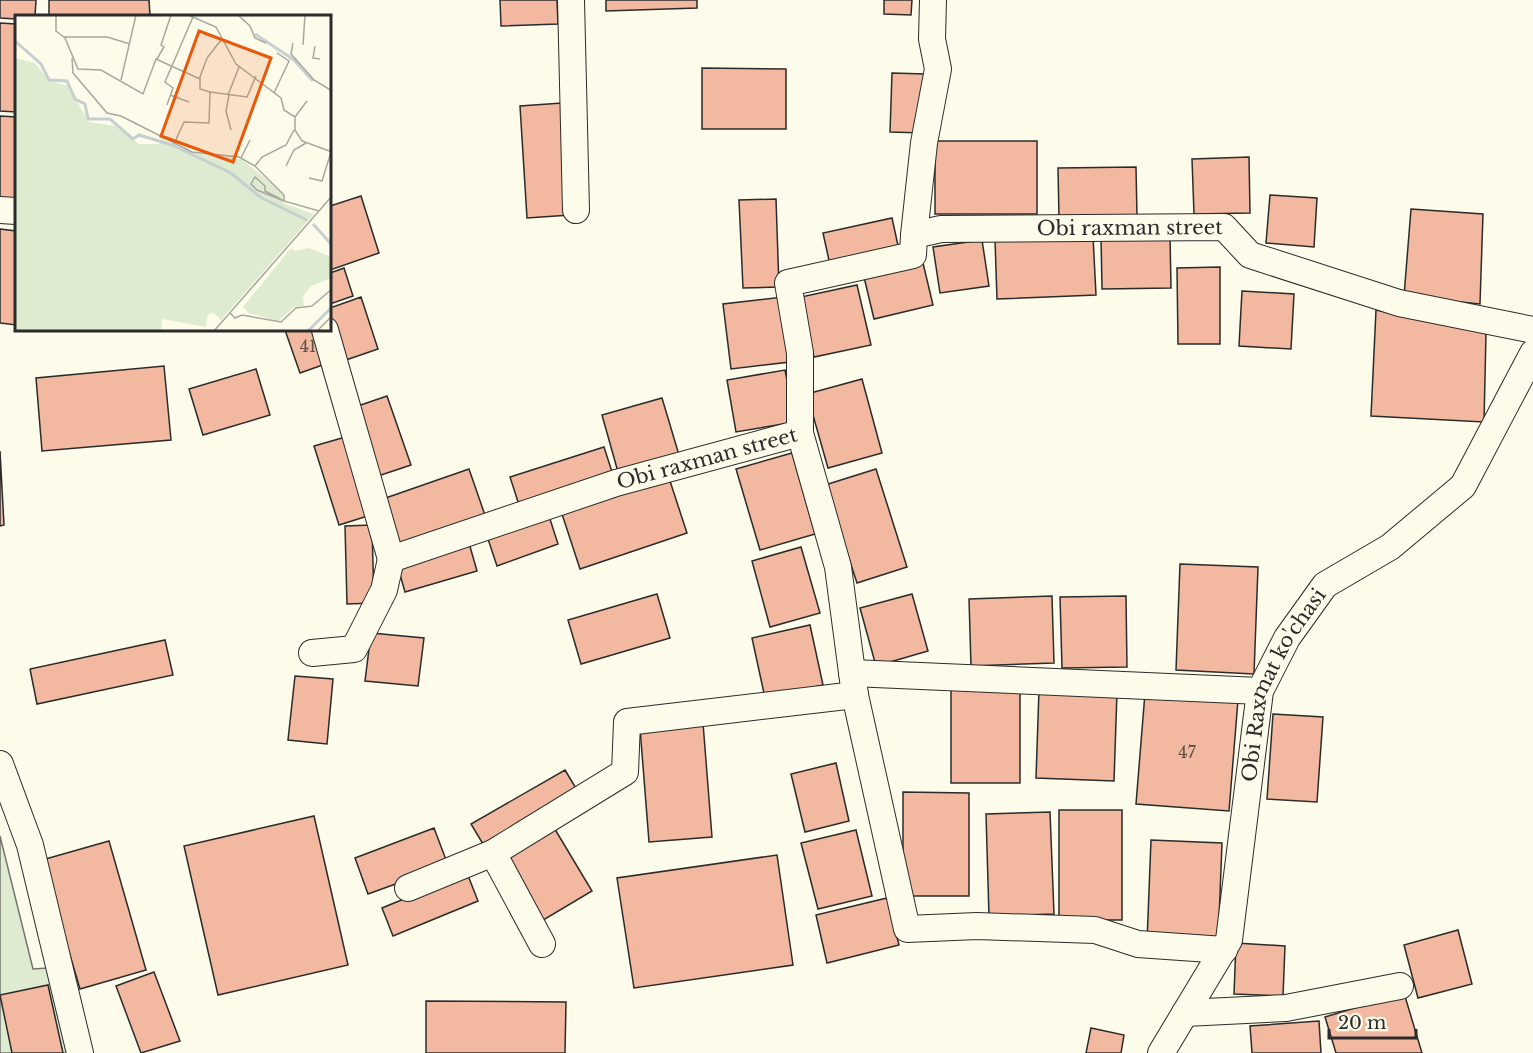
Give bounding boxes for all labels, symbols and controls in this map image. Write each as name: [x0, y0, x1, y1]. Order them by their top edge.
inset map: [15, 15, 332, 332]
street label: Obi raxman street: [1037, 215, 1223, 240]
house number: 41: [300, 336, 316, 356]
street label: Obi raxman street: [614, 422, 800, 494]
street label: Obi Raxmat ko'chasi: [1237, 583, 1331, 783]
house number: 47: [1178, 742, 1197, 762]
scale bar: [1329, 1002, 1416, 1040]
text: 20 m: [1338, 1012, 1386, 1034]

